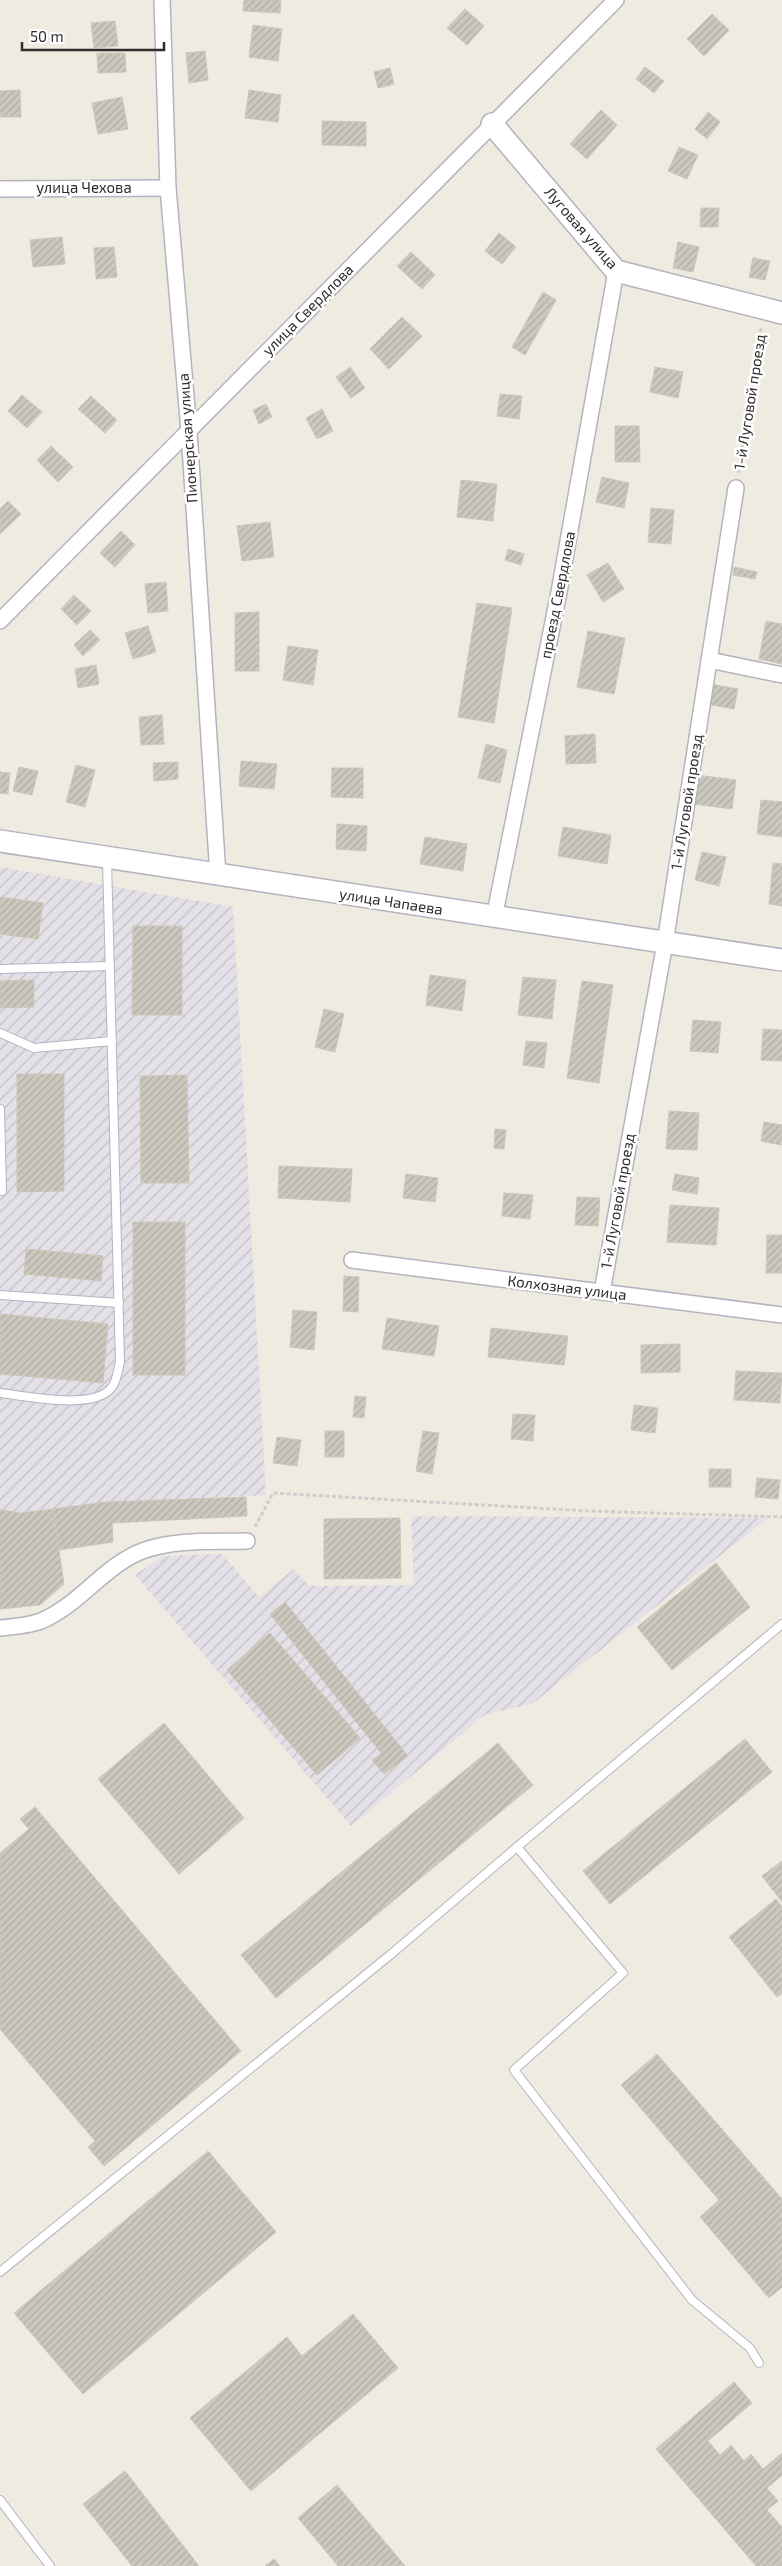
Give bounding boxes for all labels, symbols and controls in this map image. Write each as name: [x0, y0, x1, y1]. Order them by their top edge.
scale bar: [22, 20, 165, 52]
text: 50 m: [30, 27, 64, 45]
street label: улица Чехова: [36, 178, 132, 197]
street label: Луговая улица: [540, 183, 622, 273]
street label: улица Свердлова: [258, 260, 357, 359]
street label: 1-й Луговой проезд: [729, 333, 770, 471]
street label: Пионерская улица: [173, 372, 202, 504]
street label: проезд Свердлова: [536, 529, 578, 660]
street label: 1-й Луговой проезд: [666, 733, 707, 871]
street label: улица Чапаева: [338, 884, 444, 919]
street label: 1-й Луговой проезд: [596, 1132, 639, 1270]
street label: Колхозная улица: [506, 1271, 628, 1304]

